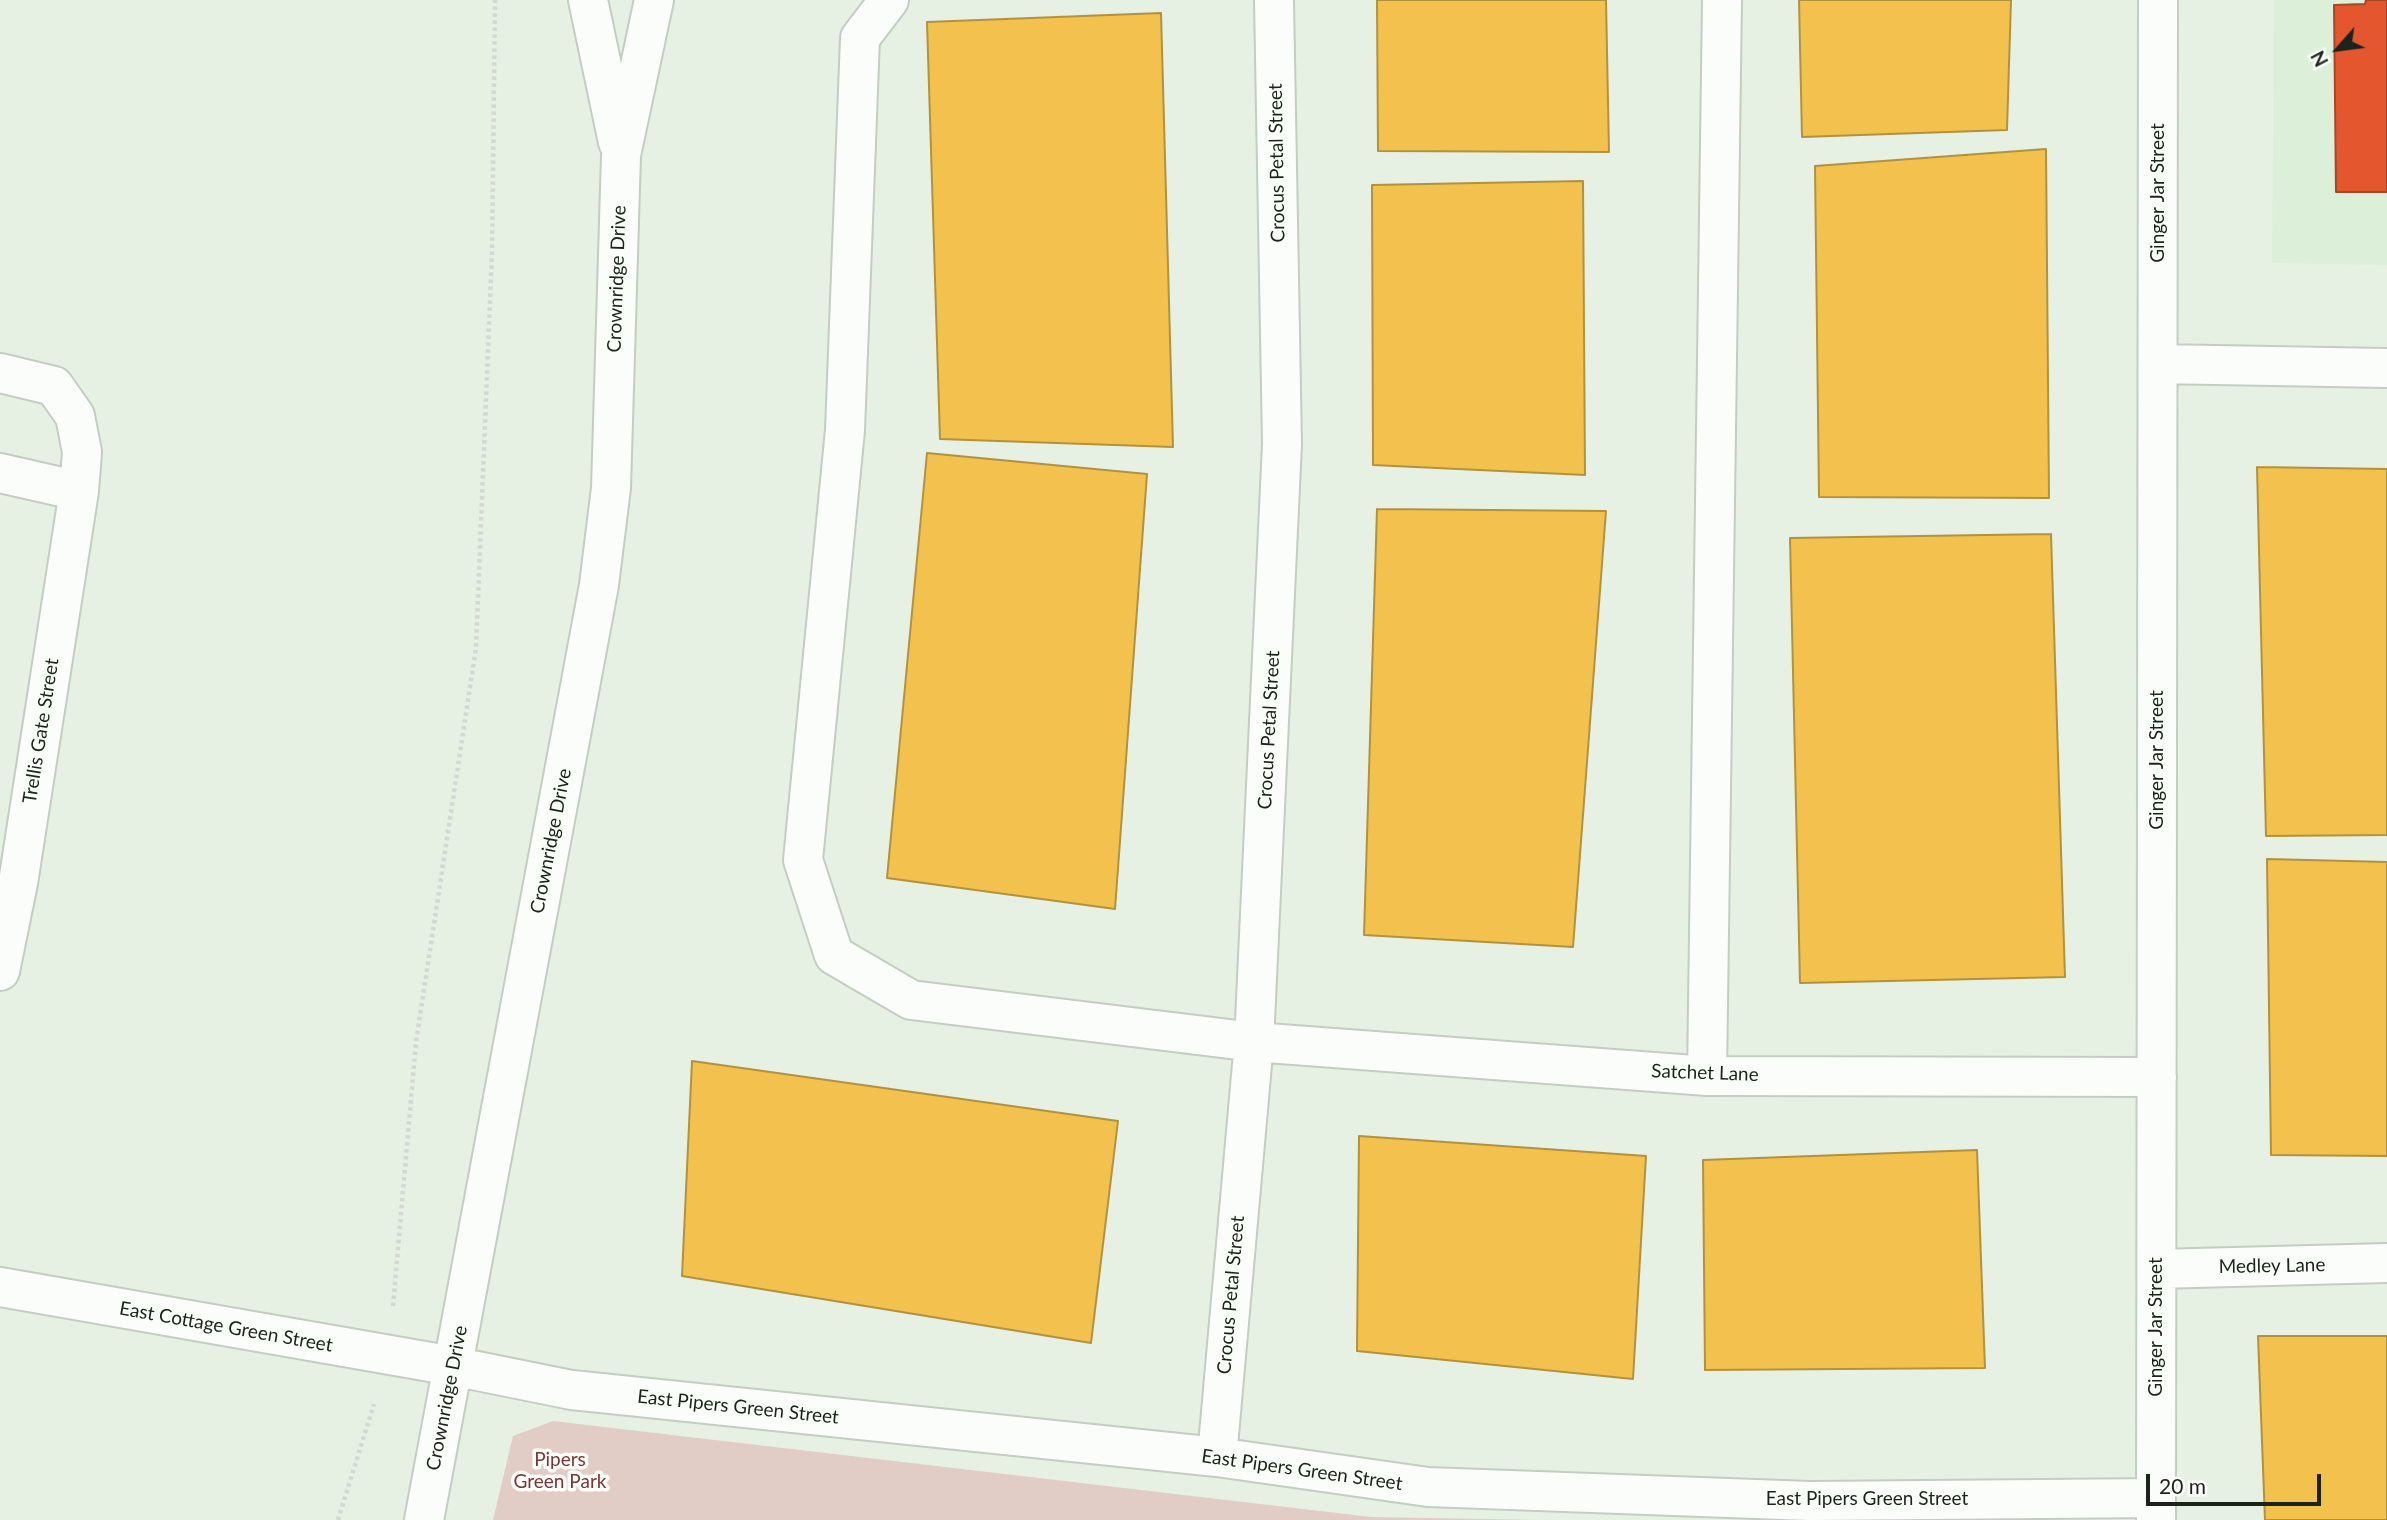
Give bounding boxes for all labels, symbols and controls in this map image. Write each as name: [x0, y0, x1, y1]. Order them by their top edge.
north arrow: [2303, 14, 2373, 84]
text: N: [2305, 47, 2333, 71]
street label: Crocus Petal Street: [1264, 83, 1290, 243]
street label: Ginger Jar Street: [2147, 123, 2169, 263]
street label: Crownridge Drive: [603, 205, 631, 353]
street label: Crocus Petal Street: [1253, 650, 1285, 810]
street label: Trellis Gate Street: [18, 657, 64, 805]
street label: Ginger Jar Street: [2146, 690, 2168, 830]
street label: Crownridge Drive: [526, 767, 576, 915]
street label: Satchet Lane: [1651, 1060, 1759, 1086]
street label: Crocus Petal Street: [1213, 1215, 1249, 1375]
street label: Medley Lane: [2218, 1254, 2326, 1278]
street label: Ginger Jar Street: [2145, 1257, 2167, 1397]
street label: East Cottage Green Street: [118, 1297, 334, 1357]
street label: Crownridge Drive: [422, 1324, 472, 1472]
street label: East Pipers Green Street: [636, 1385, 840, 1429]
street label: East Pipers Green Street: [1200, 1445, 1404, 1495]
park label: Pipers Green Park: [514, 1449, 606, 1493]
scale bar: [2149, 1460, 2324, 1504]
text: 20 m: [2159, 1473, 2206, 1498]
street label: East Pipers Green Street: [1766, 1488, 1968, 1510]

